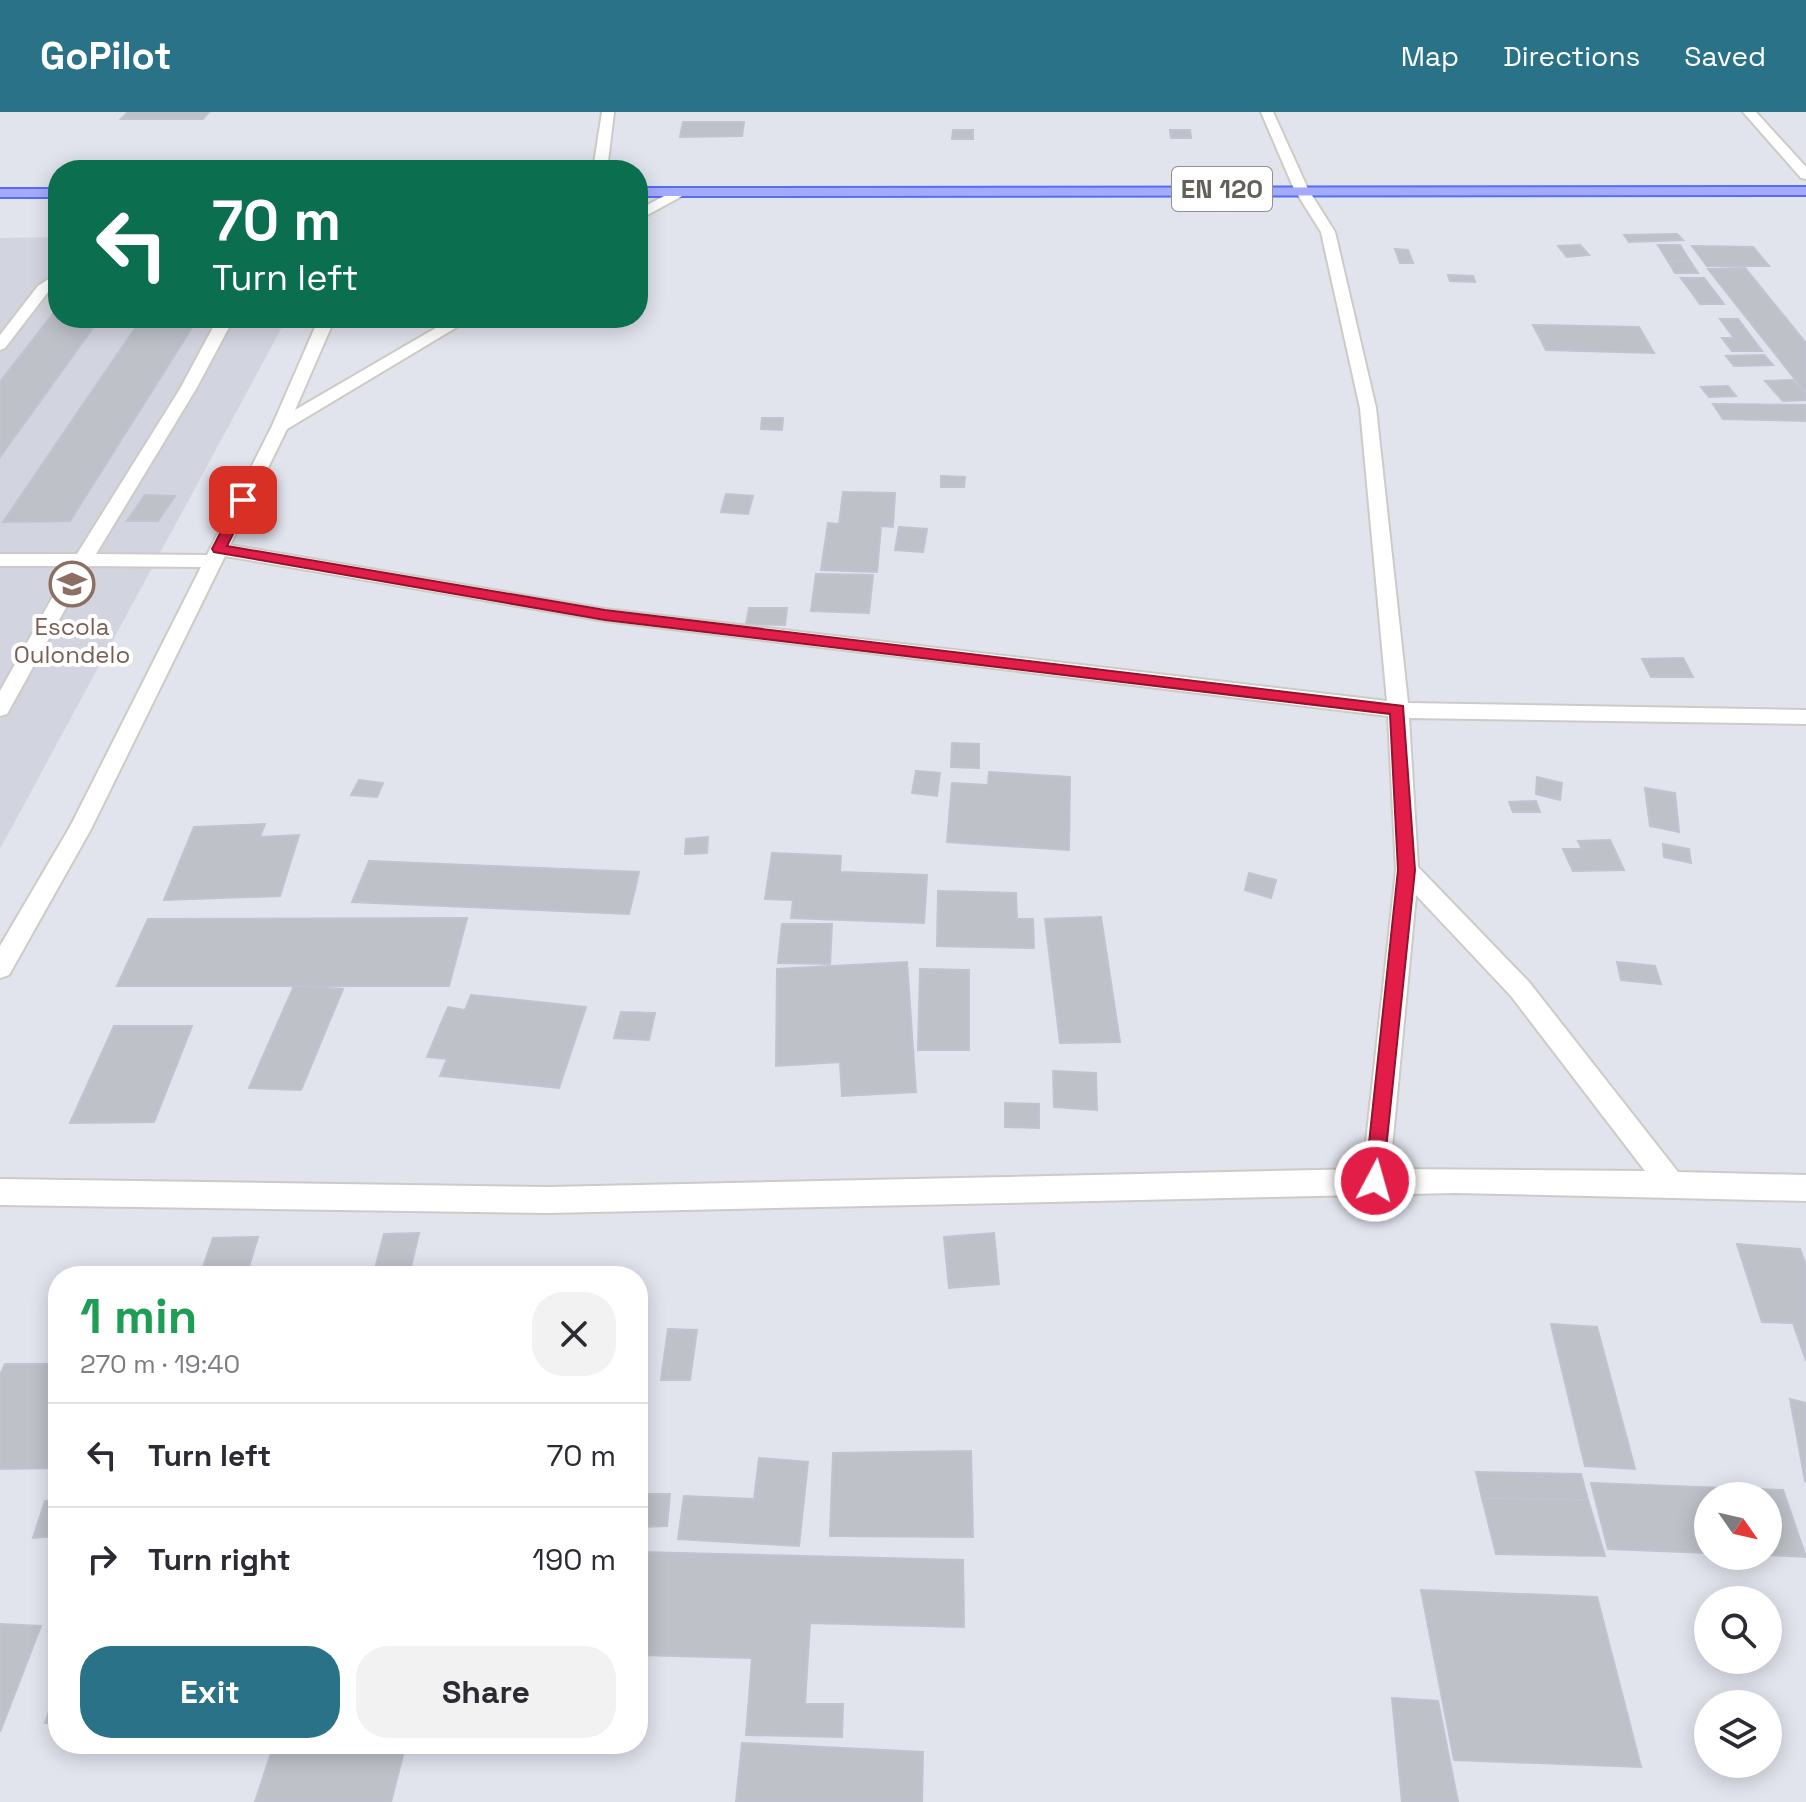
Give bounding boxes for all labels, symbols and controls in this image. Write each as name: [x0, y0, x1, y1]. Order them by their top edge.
text: GoPilot: [40, 32, 172, 80]
text: Map: [1401, 38, 1459, 74]
text: Directions: [1503, 38, 1640, 74]
text: Saved: [1684, 38, 1766, 74]
road number: EN 120: [1172, 167, 1272, 211]
text: 70 m: [212, 185, 341, 256]
icon: left: [80, 192, 184, 296]
text: Turn left: [212, 255, 359, 301]
pin: [209, 466, 277, 534]
icon: arrive: [221, 478, 265, 522]
school or university icon: Escola Oulondelo: [48, 560, 96, 608]
place label: Escola Oulondelo: [14, 611, 130, 670]
position arrow: [1333, 1139, 1417, 1223]
text: 1 min: [80, 1286, 197, 1347]
button: close: [532, 1292, 616, 1376]
text: 270 m · 19:40: [80, 1347, 240, 1381]
icon: left: [80, 1433, 124, 1477]
text: Turn left: [148, 1436, 271, 1475]
text: 70 m: [547, 1436, 616, 1475]
north arrow: [1694, 1482, 1782, 1570]
map controls: [1694, 1482, 1782, 1778]
icon: right: [80, 1537, 124, 1581]
text: Turn right: [148, 1540, 291, 1579]
text: 190 m: [532, 1540, 616, 1579]
button: search: [1694, 1586, 1782, 1674]
button: Exit: [80, 1646, 340, 1738]
button: Share: [356, 1646, 616, 1738]
button: layers: [1694, 1690, 1782, 1778]

